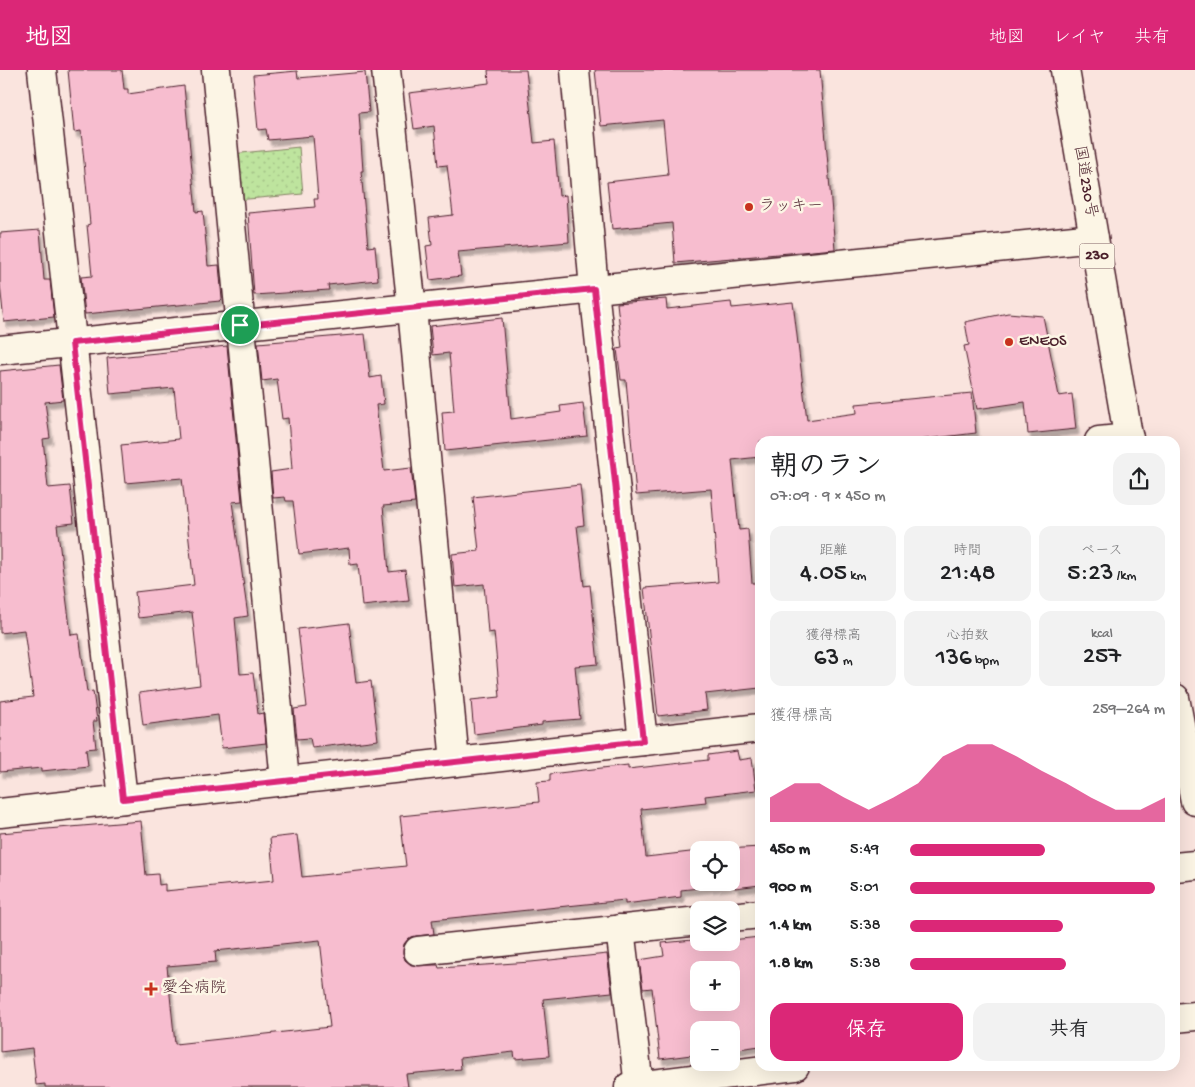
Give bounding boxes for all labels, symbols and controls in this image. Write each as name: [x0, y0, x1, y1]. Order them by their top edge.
text: 地図: [25, 25, 73, 54]
text: 地図: [989, 28, 1025, 49]
text: レイヤ: [1053, 28, 1106, 49]
text: 共有: [1134, 28, 1170, 49]
street label: 国道230号: [1068, 144, 1101, 220]
place label: ラッキー: [759, 198, 823, 217]
marker: ラッキー: [743, 201, 755, 213]
road number: 230: [1080, 244, 1114, 268]
pin: [219, 304, 261, 346]
icon: arrive: [226, 311, 254, 339]
place label: ENEOS: [1019, 333, 1067, 352]
marker: ENEOS: [1003, 336, 1015, 348]
text: 朝のラン: [770, 452, 882, 485]
button: share: [1113, 453, 1165, 505]
text: 07:09 · 9 × 450 m: [770, 488, 886, 507]
text: 距離: [819, 543, 847, 560]
text: 時間: [953, 543, 981, 560]
text: ペース: [1081, 543, 1122, 560]
text: 4.05: [800, 560, 847, 589]
text: 21:48: [940, 560, 995, 589]
text: 5:23: [1067, 560, 1114, 589]
text: km: [847, 568, 866, 585]
text: /km: [1114, 568, 1136, 585]
text: kcal: [1091, 626, 1113, 643]
text: 獲得標高: [805, 628, 861, 645]
text: 心拍数: [946, 628, 988, 645]
text: 257: [1083, 643, 1121, 672]
text: 63: [814, 645, 839, 674]
text: 136: [936, 645, 972, 674]
text: m: [839, 653, 853, 670]
text: bpm: [972, 653, 999, 670]
text: 259–264 m: [1092, 701, 1165, 720]
text: 獲得標高: [770, 708, 834, 727]
map controls: [690, 841, 740, 1071]
button: locate: [690, 841, 740, 891]
text: 450 m: [770, 841, 810, 860]
text: 5:49: [850, 841, 879, 860]
text: 900 m: [770, 879, 811, 898]
text: 5:01: [850, 879, 879, 898]
button: layers: [690, 901, 740, 951]
text: 1.4 km: [770, 917, 811, 936]
text: 5:38: [850, 917, 881, 936]
text: 1.8 km: [770, 955, 813, 974]
text: 5:38: [850, 955, 881, 974]
button: +: [690, 961, 740, 1011]
place label: 愛全病院: [162, 979, 226, 999]
marker: 愛全病院: [144, 982, 158, 996]
button: 保存: [770, 1003, 963, 1061]
button: 共有: [973, 1003, 1165, 1061]
button: −: [690, 1021, 740, 1071]

